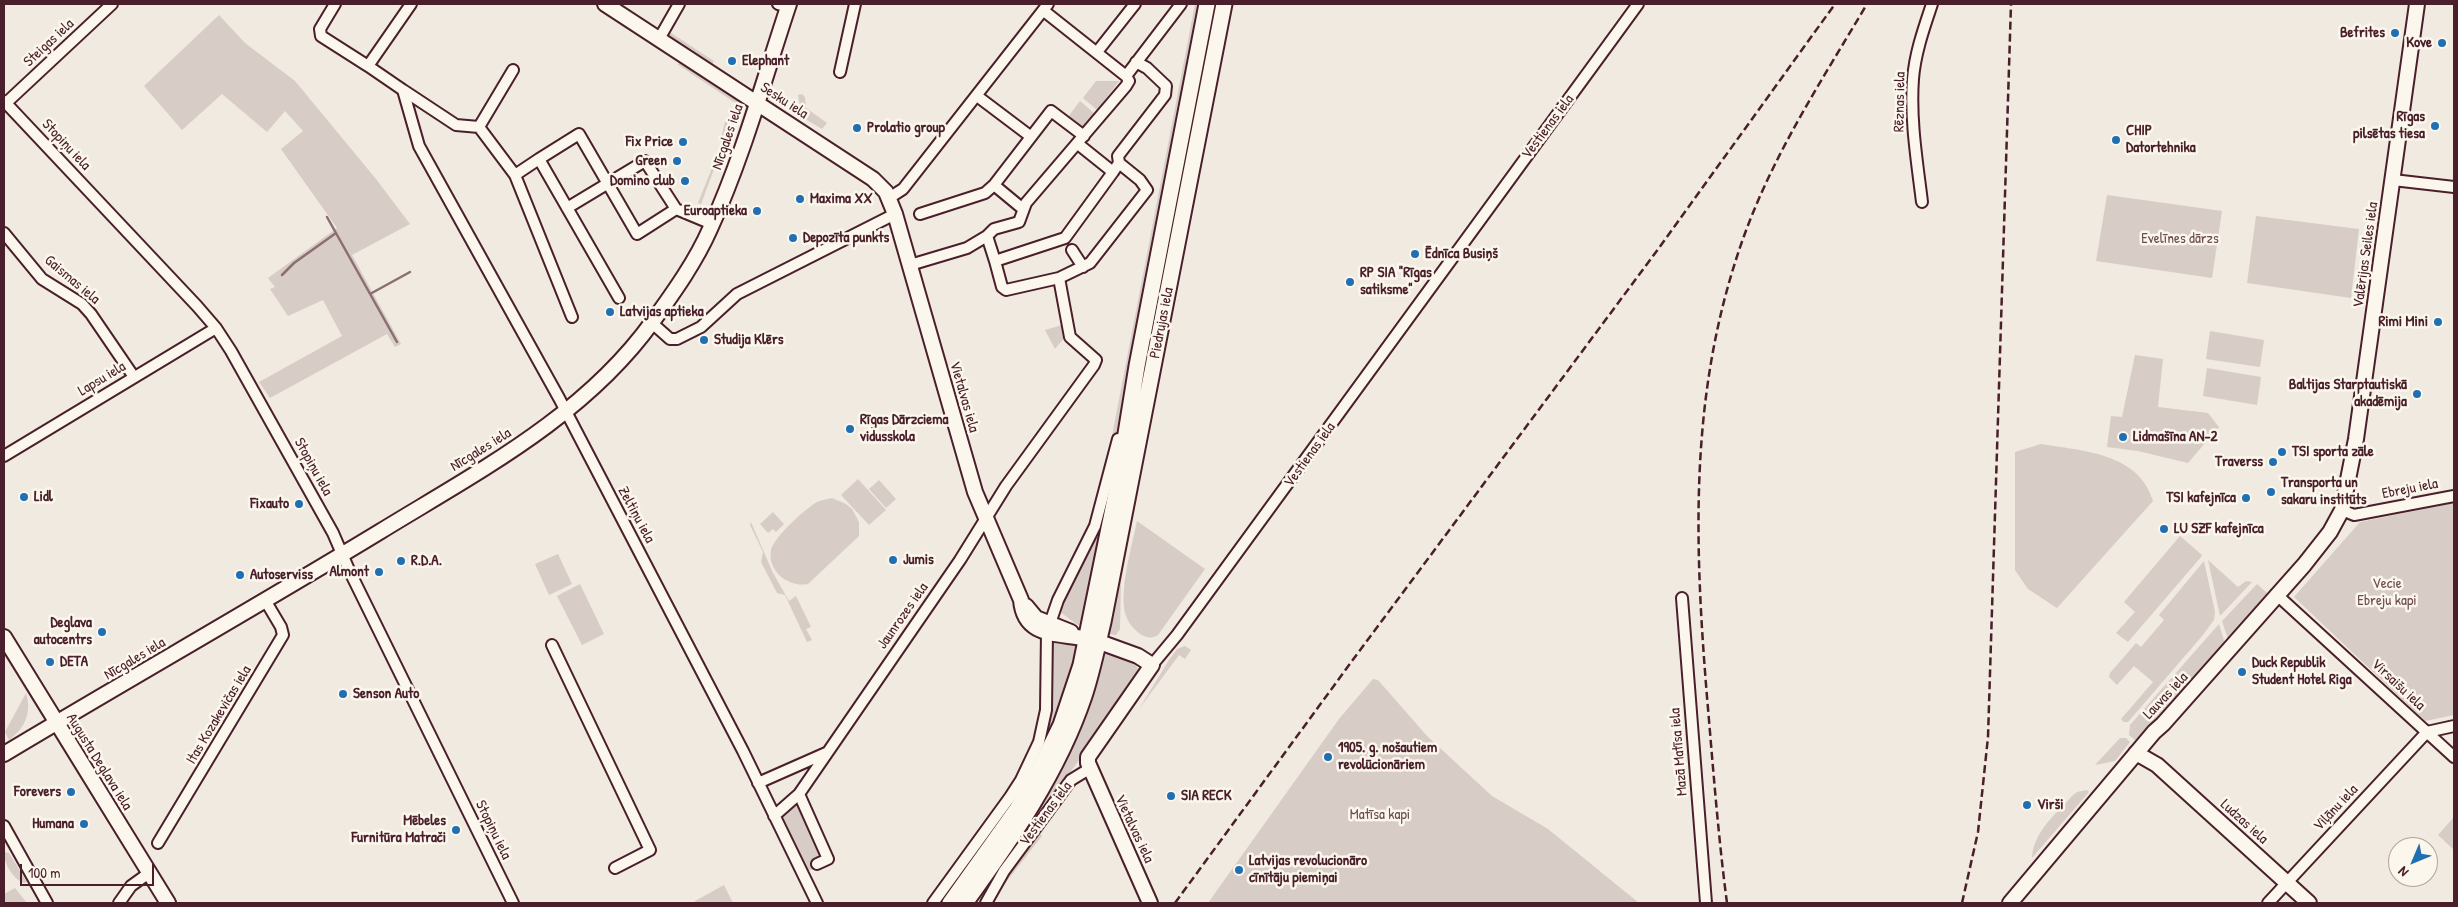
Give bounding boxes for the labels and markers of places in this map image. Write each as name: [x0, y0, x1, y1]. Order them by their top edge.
place label: Befrites: [2340, 24, 2385, 42]
marker: Befrites: [2389, 27, 2401, 39]
place label: Kove: [2406, 34, 2432, 52]
marker: Kove: [2436, 37, 2448, 49]
place label: Elephant: [742, 52, 789, 70]
marker: Elephant: [726, 55, 738, 67]
place label: Rīgas pilsētas tiesa: [2353, 108, 2425, 143]
place label: Prolatio group: [867, 119, 945, 137]
marker: Rīgas pilsētas tiesa: [2429, 120, 2441, 132]
marker: Prolatio group: [851, 122, 863, 134]
place label: CHIP Datortehnika: [2126, 122, 2196, 157]
place label: Fix Price: [626, 133, 673, 151]
marker: CHIP Datortehnika: [2110, 134, 2122, 146]
marker: Fix Price: [677, 136, 689, 148]
place label: Green: [635, 152, 667, 170]
marker: Green: [671, 155, 683, 167]
place label: Domino club: [610, 172, 675, 190]
marker: Domino club: [679, 175, 691, 187]
place label: Maxima XX: [810, 190, 872, 208]
marker: Maxima XX: [794, 193, 806, 205]
place label: Euroaptieka: [684, 202, 747, 220]
marker: Euroaptieka: [751, 205, 763, 217]
place label: Depozīta punkts: [803, 229, 889, 247]
marker: Depozīta punkts: [787, 232, 799, 244]
place label: Ēdnīca Busiņš: [1425, 245, 1498, 263]
marker: Ēdnīca Busiņš: [1409, 248, 1421, 260]
place label: RP SIA "Rīgas satiksme": [1360, 264, 1432, 299]
marker: RP SIA "Rīgas satiksme": [1344, 276, 1356, 288]
place label: Latvijas aptieka: [620, 303, 704, 321]
marker: Latvijas aptieka: [604, 306, 616, 318]
place label: Rimi Mini: [2378, 313, 2428, 331]
marker: Rimi Mini: [2432, 316, 2444, 328]
place label: Studija Klērs: [714, 331, 783, 349]
marker: Studija Klērs: [698, 334, 710, 346]
place label: Baltijas Starptautiskā akadēmija: [2289, 376, 2407, 411]
marker: Baltijas Starptautiskā akadēmija: [2411, 388, 2423, 400]
place label: Rīgas Dārzciema vidusskola: [860, 411, 948, 446]
marker: Rīgas Dārzciema vidusskola: [844, 423, 856, 435]
place label: Lidmašīna AN-2: [2133, 428, 2217, 446]
marker: Lidmašīna AN-2: [2117, 431, 2129, 443]
place label: TSI sporta zāle: [2292, 443, 2374, 461]
marker: TSI sporta zāle: [2276, 446, 2288, 458]
place label: Traverss: [2215, 453, 2263, 471]
marker: Traverss: [2267, 456, 2279, 468]
place label: Transporta un sakaru institūts: [2281, 474, 2367, 509]
marker: Transporta un sakaru institūts: [2265, 486, 2277, 498]
place label: Lidl: [34, 488, 53, 506]
place label: TSI kafejnīca: [2166, 489, 2236, 507]
marker: Lidl: [18, 491, 30, 503]
marker: TSI kafejnīca: [2240, 492, 2252, 504]
place label: Fixauto: [250, 495, 289, 513]
marker: Fixauto: [293, 498, 305, 510]
place label: LU SZF kafejnīca: [2174, 520, 2264, 538]
marker: LU SZF kafejnīca: [2158, 523, 2170, 535]
place label: Jumis: [903, 551, 934, 569]
place label: R.D.A.: [411, 552, 442, 570]
marker: Jumis: [887, 554, 899, 566]
marker: R.D.A.: [395, 555, 407, 567]
place label: Almont: [330, 563, 369, 581]
place label: Autoserviss: [250, 566, 313, 584]
marker: Almont: [373, 566, 385, 578]
marker: Autoserviss: [234, 569, 246, 581]
place label: Deglava autocentrs: [34, 614, 92, 649]
marker: Deglava autocentrs: [96, 626, 108, 638]
place label: DETA: [60, 653, 88, 671]
place label: Duck Republik Student Hotel Riga: [2252, 654, 2352, 689]
marker: DETA: [44, 656, 56, 668]
marker: Duck Republik Student Hotel Riga: [2236, 666, 2248, 678]
place label: Senson Auto: [353, 685, 419, 703]
marker: Senson Auto: [337, 688, 349, 700]
place label: 1905. g. nošautiem revolūcionāriem: [1338, 739, 1437, 774]
marker: 1905. g. nošautiem revolūcionāriem: [1322, 751, 1334, 763]
place label: Forevers: [14, 783, 61, 801]
marker: Forevers: [65, 786, 77, 798]
place label: SIA RECK: [1181, 787, 1232, 805]
marker: SIA RECK: [1165, 790, 1177, 802]
place label: Virši: [2037, 796, 2064, 814]
marker: Virši: [2021, 799, 2033, 811]
place label: Mēbeles Furnitūra Matrači: [351, 812, 446, 847]
place label: Humana: [32, 815, 74, 833]
marker: Humana: [78, 818, 90, 830]
marker: Mēbeles Furnitūra Matrači: [450, 824, 462, 836]
place label: Latvijas revolucionāro cīnītāju piemiņai: [1249, 852, 1367, 887]
marker: Latvijas revolucionāro cīnītāju piemiņai: [1233, 864, 1245, 876]

